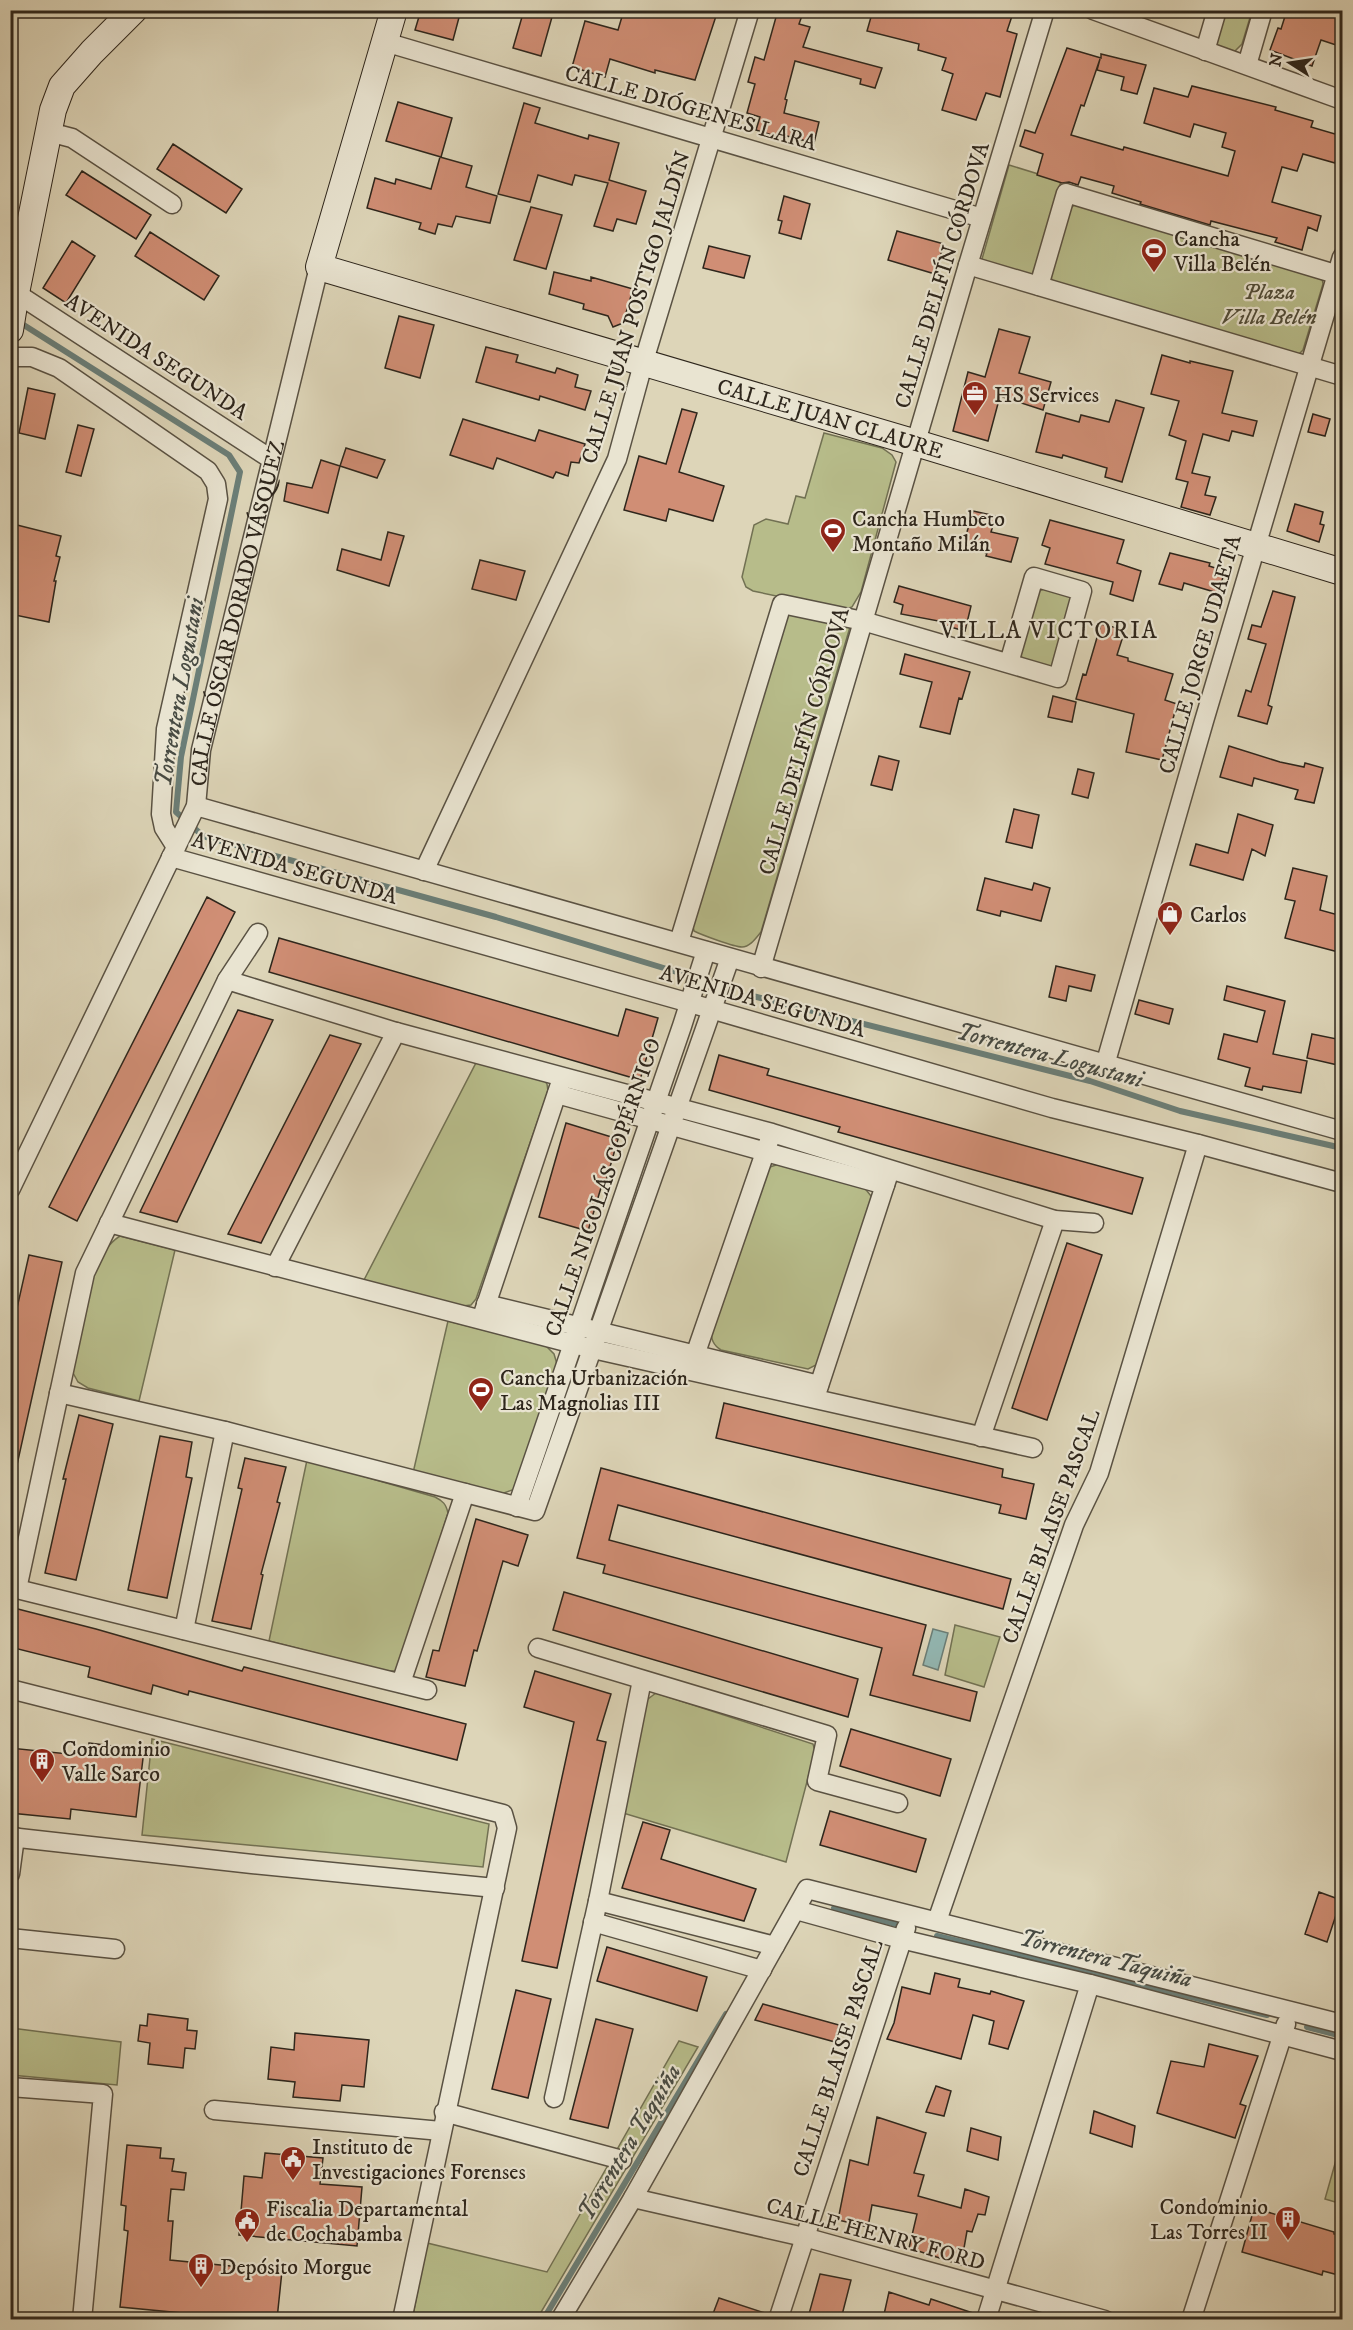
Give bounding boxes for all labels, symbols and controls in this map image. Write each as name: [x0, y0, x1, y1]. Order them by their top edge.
north arrow: [1260, 33, 1320, 93]
text: N: [1265, 52, 1287, 69]
street label: CALLE DIÓGENES LARA: [561, 59, 821, 158]
street label: CALLE DELFÍN CÓRDOVA: [888, 138, 996, 412]
street label: CALLE JUAN POSTIGO JALDÍN: [575, 148, 697, 467]
place label: Cancha Villa Belén: [1173, 226, 1271, 278]
sports icon: Cancha Villa Belén: [1139, 236, 1169, 274]
park label: Plaza Villa Belén: [1221, 279, 1317, 331]
street label: AVENIDA SEGUNDA: [60, 288, 254, 427]
street label: CALLE JUAN CLAURE: [714, 373, 946, 466]
office icon: HS Services: [960, 379, 990, 417]
place label: HS Services: [994, 382, 1099, 409]
street label: CALLE ÓSCAR DORADO VÁSQUEZ: [186, 438, 291, 787]
place label: Cancha Humbeto Montaño Milán: [852, 506, 1005, 558]
sports icon: Cancha Humbeto Montaño Milán: [818, 516, 848, 554]
street label: CALLE JORGE UDAETA: [1153, 531, 1248, 777]
water label: Torrentera Logustani: [149, 594, 212, 789]
street label: CALLE DELFÍN CÓRDOVA: [752, 603, 856, 878]
district label: VILLA VICTORIA: [939, 616, 1158, 646]
street label: AVENIDA SEGUNDA: [189, 826, 401, 911]
shop icon: Carlos: [1155, 899, 1185, 937]
place label: Carlos: [1190, 902, 1247, 929]
street label: AVENIDA SEGUNDA: [657, 959, 869, 1044]
water label: Torrentera Logustani: [953, 1017, 1148, 1096]
street label: CALLE NICOLÁS COPÉRNICO: [539, 1034, 667, 1340]
place label: Cancha Urbanización Las Magnolias III: [500, 1365, 689, 1417]
sports icon: Cancha Urbanización Las Magnolias III: [466, 1375, 496, 1413]
street label: CALLE BLAISE PASCAL: [996, 1405, 1107, 1648]
place label: Condominio Valle Sarco: [61, 1736, 171, 1788]
building icon: Condominio Valle Sarco: [27, 1746, 57, 1784]
water label: Torrentera Taquiña: [1016, 1923, 1195, 1995]
street label: CALLE BLAISE PASCAL: [787, 1936, 890, 2180]
water label: Torrentera Taquiña: [571, 2059, 688, 2226]
place label: Instituto de Investigaciones Forenses: [312, 2134, 526, 2186]
public building icon: Instituto de Investigaciones Forenses: [278, 2144, 308, 2182]
street label: CALLE HENRY FORD: [763, 2192, 988, 2277]
place label: Condominio Las Torres II: [1150, 2194, 1268, 2246]
place label: Fiscalia Departamental de Cochabamba: [266, 2196, 468, 2248]
building icon: Condominio Las Torres II: [1273, 2204, 1303, 2242]
public building icon: Fiscalia Departamental de Cochabamba: [232, 2206, 262, 2244]
building icon: Depósito Morgue: [186, 2251, 216, 2289]
place label: Depósito Morgue: [220, 2254, 372, 2281]

